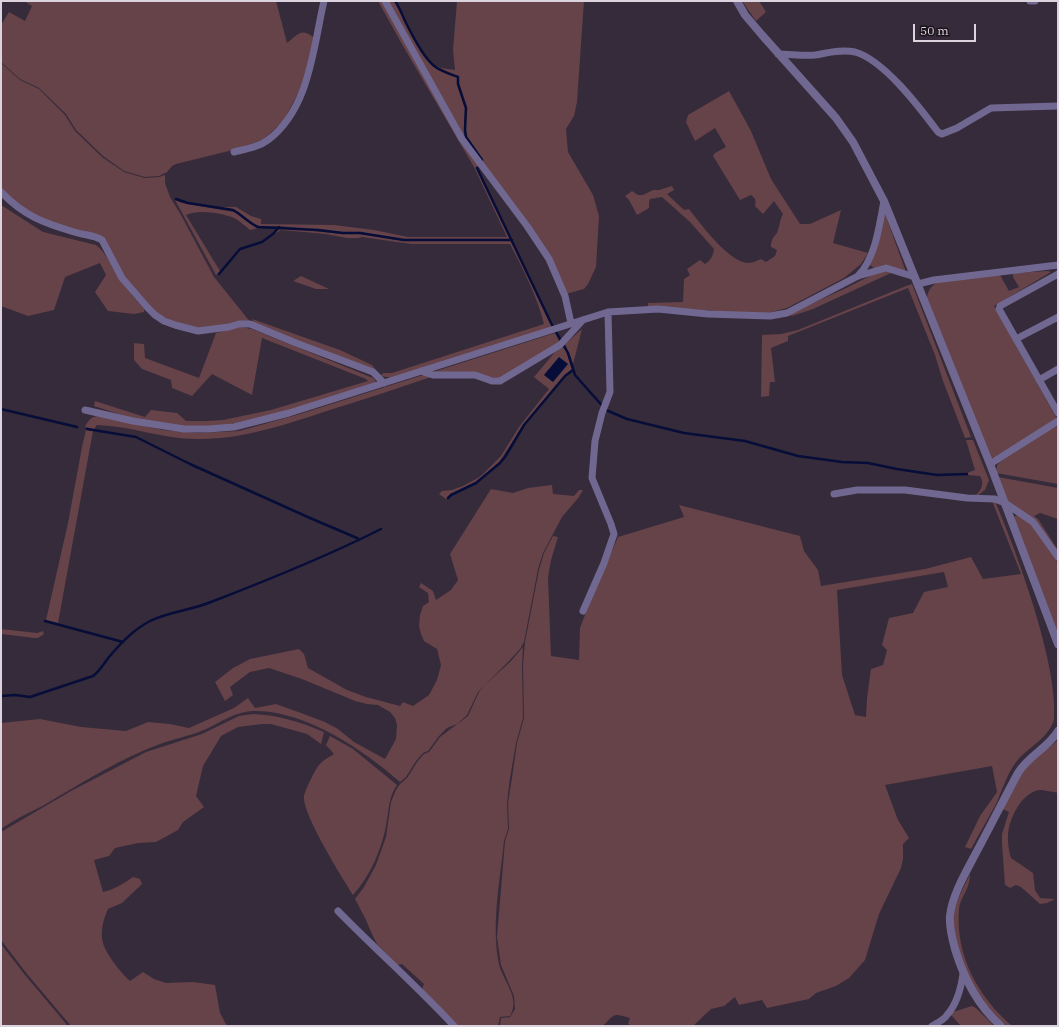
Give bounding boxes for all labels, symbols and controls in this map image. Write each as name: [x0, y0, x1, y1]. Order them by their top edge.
scale bar: [915, 16, 978, 42]
text: 50 m: [920, 23, 949, 38]

